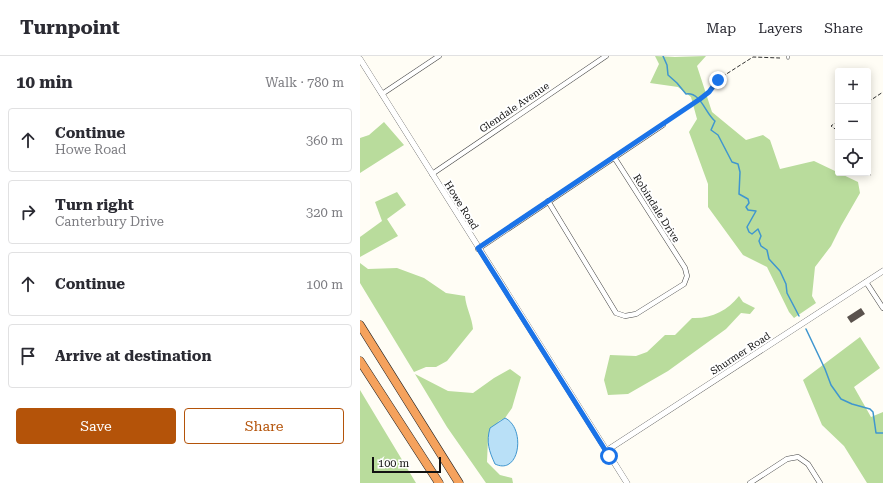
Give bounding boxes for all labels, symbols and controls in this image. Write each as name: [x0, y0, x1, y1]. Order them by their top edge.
text: Turnpoint: [20, 16, 120, 39]
text: Map: [706, 20, 736, 36]
text: Layers: [758, 20, 802, 36]
text: Share: [824, 20, 863, 36]
map controls: [835, 68, 871, 176]
button: +: [835, 68, 871, 104]
route end: [709, 71, 727, 89]
text: 10 min: [16, 72, 73, 92]
text: Walk · 780 m: [265, 75, 344, 90]
street label: Glendale Avenue: [477, 80, 552, 135]
button: −: [835, 104, 871, 140]
text: Continue: [55, 124, 125, 142]
icon: ahead: [17, 129, 39, 151]
text: 360 m: [306, 133, 343, 148]
button: locate: [835, 140, 871, 176]
text: Howe Road: [55, 142, 126, 157]
street label: Robindale Drive: [631, 172, 682, 245]
street label: Howe Road: [442, 179, 481, 232]
text: Turn right: [55, 196, 134, 214]
icon: right: [17, 201, 39, 223]
text: 320 m: [306, 205, 343, 220]
text: Canterbury Drive: [55, 214, 164, 229]
icon: ahead: [17, 273, 39, 295]
text: Continue: [55, 275, 125, 293]
text: 100 m: [306, 277, 343, 292]
street label: Shurmer Road: [708, 330, 773, 377]
icon: arrive: [17, 345, 39, 367]
text: Arrive at destination: [55, 347, 211, 365]
button: Save: [16, 408, 176, 444]
button: Share: [184, 408, 344, 444]
route start: [600, 447, 618, 465]
scale bar: [372, 455, 441, 474]
text: 100 m: [378, 457, 409, 470]

